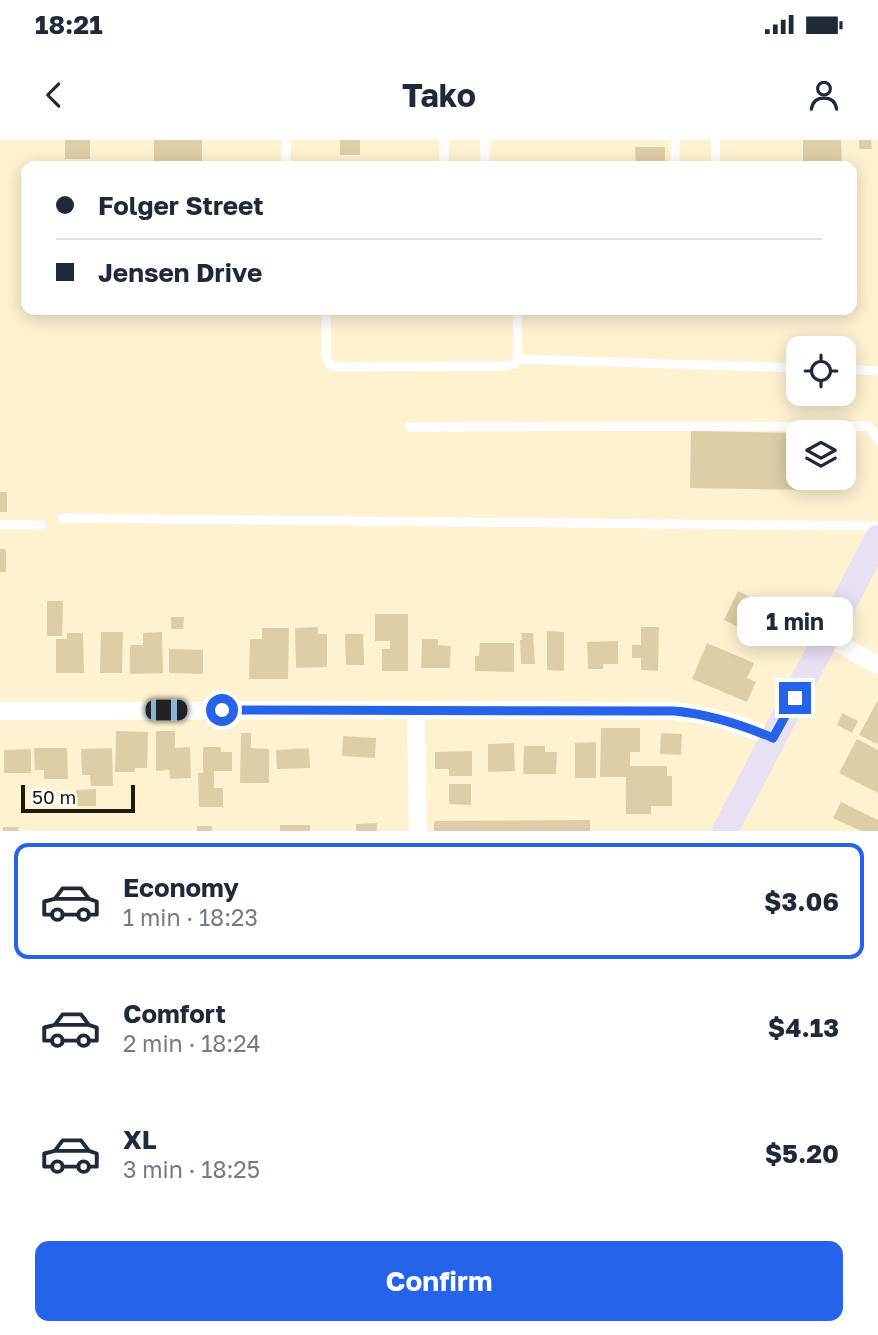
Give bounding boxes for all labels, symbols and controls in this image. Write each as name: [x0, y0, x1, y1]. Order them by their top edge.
text: 18:21: [35, 9, 103, 40]
icon: back: [35, 76, 73, 114]
text: Tako: [402, 76, 476, 114]
icon: person: [805, 76, 843, 114]
text: Folger Street: [98, 190, 264, 221]
text: Jensen Drive: [98, 257, 262, 288]
map controls: [786, 336, 856, 490]
button: locate: [786, 336, 856, 406]
button: layers: [786, 420, 856, 490]
callout: 1 min: [737, 596, 853, 645]
text: 1 min: [766, 607, 824, 635]
route end: [779, 682, 811, 714]
route start: [206, 694, 238, 726]
car: [146, 700, 188, 721]
scale bar: [21, 782, 135, 814]
text: 50 m: [32, 785, 76, 808]
icon: car: [39, 870, 102, 933]
text: Economy: [123, 872, 239, 903]
text: $3.06: [764, 886, 839, 917]
text: 1 min · 18:23: [123, 903, 258, 931]
icon: car: [39, 996, 102, 1059]
text: Comfort: [123, 998, 226, 1029]
text: $4.13: [768, 1012, 839, 1043]
text: 2 min · 18:24: [123, 1029, 261, 1057]
icon: car: [39, 1122, 102, 1185]
text: XL: [123, 1124, 157, 1155]
text: $5.20: [765, 1138, 839, 1169]
text: 3 min · 18:25: [123, 1155, 260, 1183]
button: Confirm: [35, 1241, 843, 1321]

